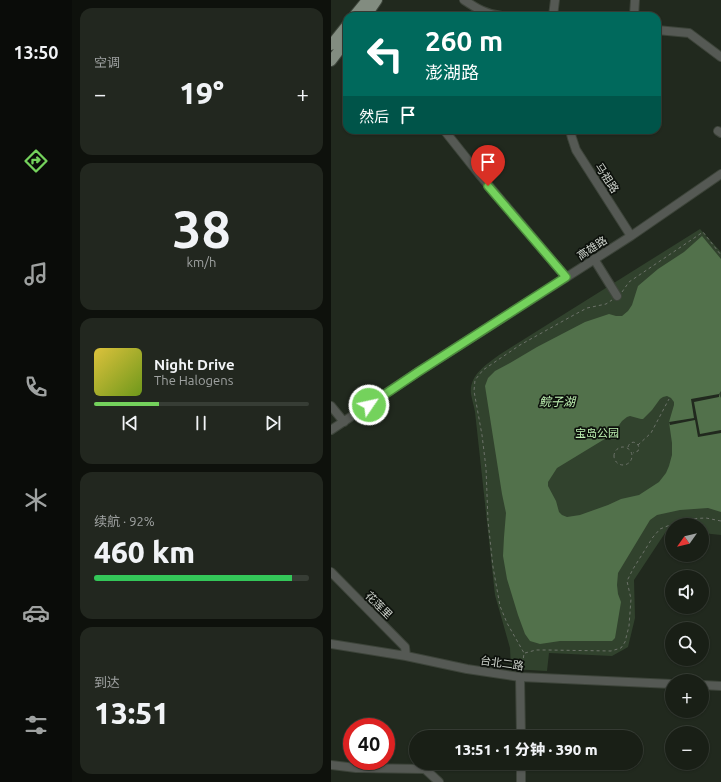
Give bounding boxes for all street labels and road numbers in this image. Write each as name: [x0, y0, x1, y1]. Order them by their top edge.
street label: 马祖路: [593, 161, 621, 195]
street label: 高雄路: [575, 234, 609, 262]
street label: 花莲里: [363, 589, 395, 621]
street label: 台北二路: [479, 654, 525, 672]

